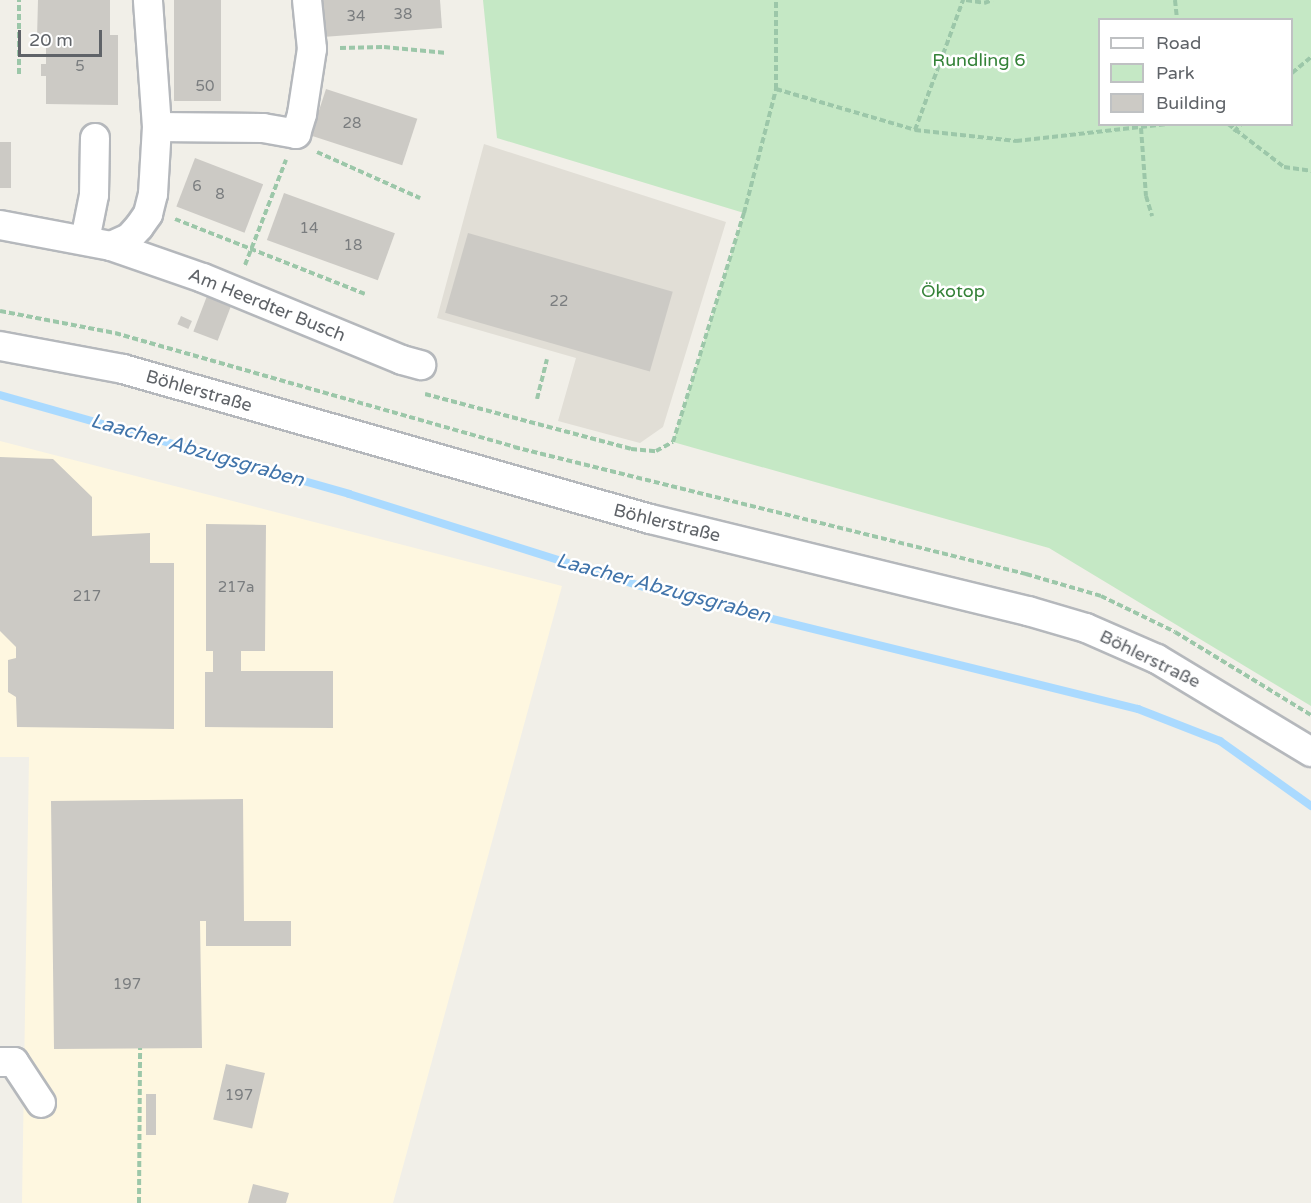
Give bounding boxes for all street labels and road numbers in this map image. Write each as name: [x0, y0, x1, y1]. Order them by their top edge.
street label: Am Heerdter Busch: [185, 264, 349, 346]
street label: Böhlerstraße: [143, 366, 255, 416]
street label: Böhlerstraße: [611, 499, 723, 547]
street label: Böhlerstraße: [1096, 625, 1204, 693]

